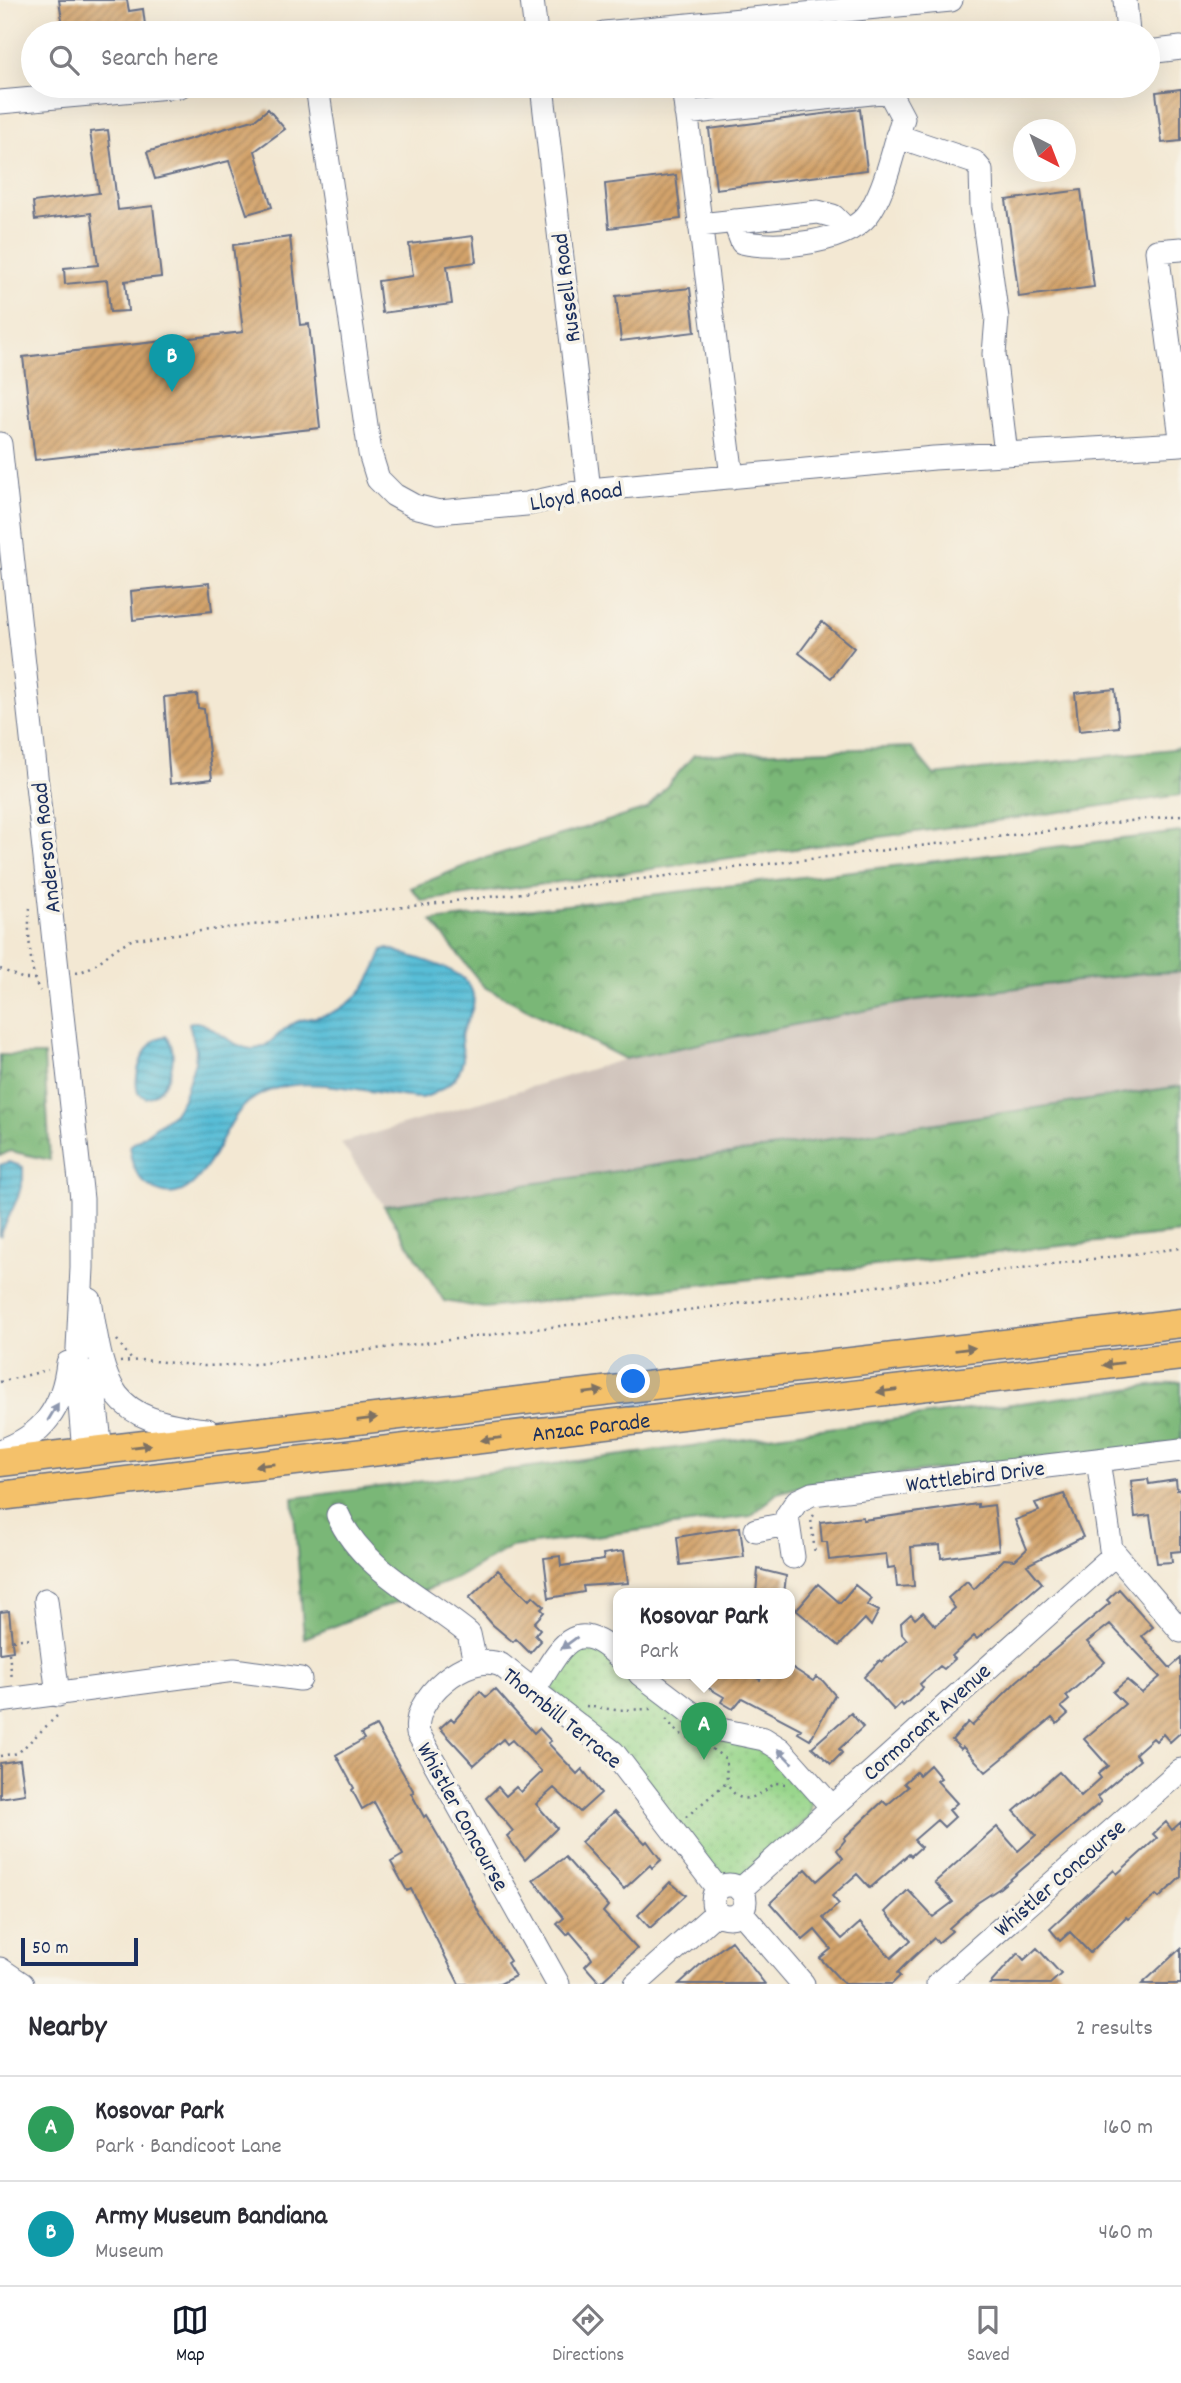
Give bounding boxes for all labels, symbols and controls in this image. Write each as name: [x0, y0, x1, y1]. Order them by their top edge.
search box: [21, 21, 1160, 98]
icon: search: [45, 41, 83, 79]
text: Search here: [101, 41, 219, 78]
north arrow: [1013, 119, 1076, 182]
street label: Russell Road: [545, 231, 592, 344]
pin: B: [149, 334, 195, 392]
street label: Lloyd Road: [528, 475, 625, 522]
street label: Anderson Road: [25, 781, 72, 915]
one-way arrow: [954, 1343, 976, 1354]
one-way arrow: [1102, 1358, 1124, 1369]
your location: [616, 1364, 650, 1398]
one-way arrow: [582, 1386, 604, 1397]
one-way arrow: [876, 1386, 898, 1397]
one-way arrow: [47, 1402, 60, 1421]
street label: Anzac Parade: [530, 1406, 652, 1453]
one-way arrow: [356, 1413, 378, 1424]
one-way arrow: [480, 1433, 502, 1444]
one-way arrow: [130, 1440, 152, 1451]
street label: Wattlebird Drive: [904, 1454, 1047, 1503]
one-way arrow: [254, 1460, 276, 1471]
popup: [613, 1588, 795, 1679]
text: Kosovar Park: [639, 1599, 769, 1636]
one-way arrow: [559, 1636, 578, 1650]
text: Park: [639, 1636, 679, 1669]
street label: Cormorant Avenue: [857, 1657, 1000, 1790]
street label: Thornbill Terrace: [494, 1661, 628, 1779]
pin: A: [681, 1702, 727, 1760]
street label: Whistler Concourse: [406, 1737, 515, 1898]
one-way arrow: [777, 1747, 794, 1764]
street label: Whistler Concourse: [988, 1813, 1135, 1946]
scale bar: [21, 1935, 138, 1967]
text: 50 m: [32, 1936, 69, 1963]
text: Nearby: [28, 2008, 106, 2051]
text: 2 results: [1076, 2013, 1153, 2046]
text: Kosovar Park: [95, 2094, 224, 2131]
text: A: [45, 2112, 57, 2145]
text: 160 m: [1103, 2112, 1153, 2145]
text: Park · Bandicoot Lane: [95, 2131, 282, 2164]
text: Army Museum Bandiana: [95, 2199, 327, 2236]
text: B: [46, 2217, 56, 2250]
text: 460 m: [1099, 2217, 1153, 2250]
text: Museum: [95, 2236, 164, 2269]
tab: Map: [171, 2301, 209, 2370]
tab: Directions: [552, 2301, 624, 2370]
tab: Saved: [967, 2301, 1010, 2370]

